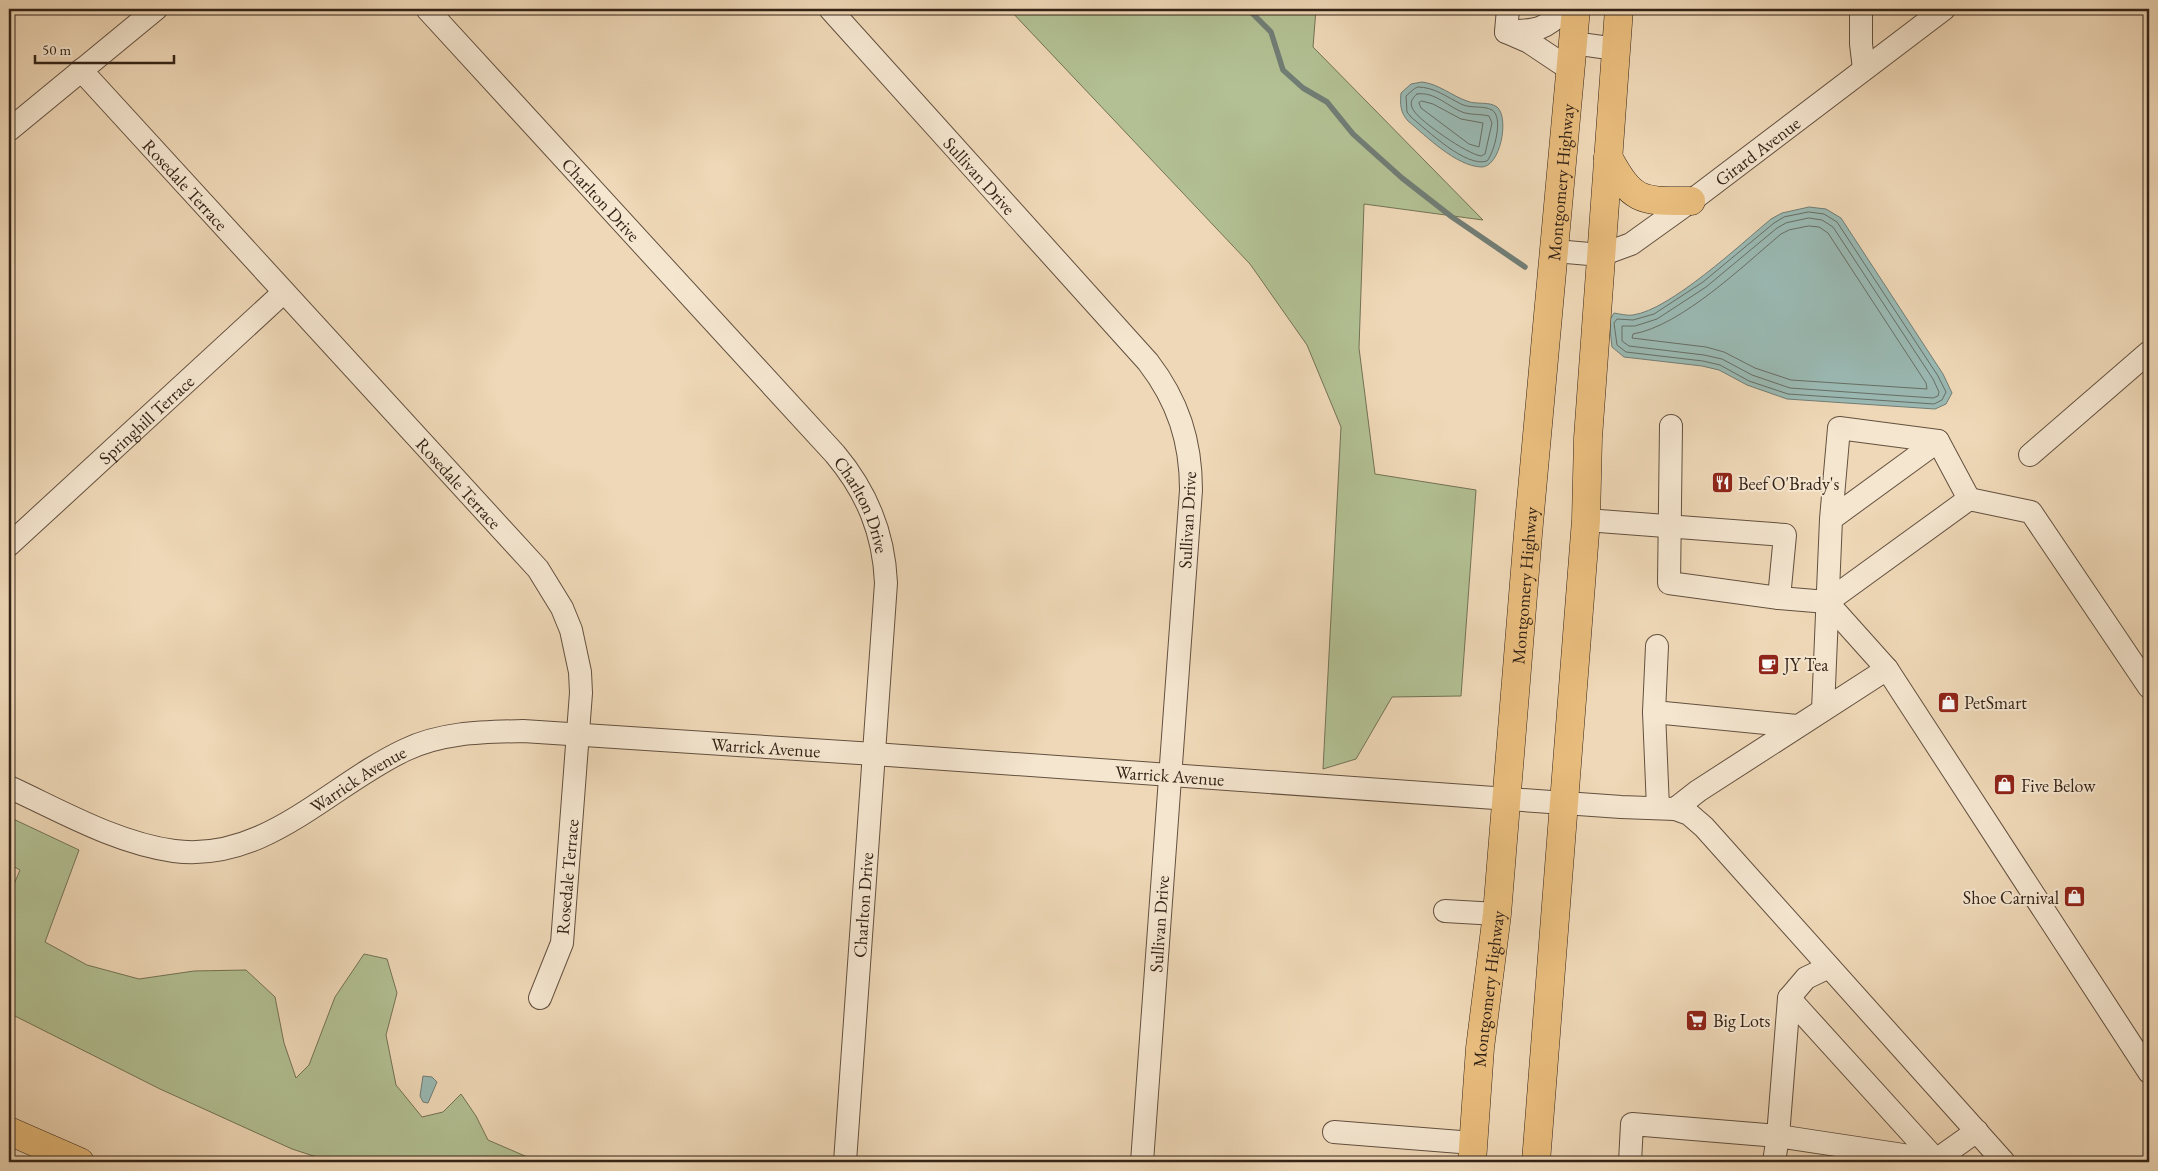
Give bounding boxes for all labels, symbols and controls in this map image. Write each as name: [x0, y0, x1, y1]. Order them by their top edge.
scale bar: [35, 32, 174, 64]
text: 50 m: [42, 40, 71, 59]
street label: Montgomery Highway: [1542, 102, 1579, 262]
street label: Girard Avenue: [1710, 111, 1804, 191]
street label: Sullivan Drive: [939, 132, 1021, 219]
street label: Rosedale Terrace: [138, 134, 233, 235]
street label: Charlton Drive: [557, 152, 646, 246]
street label: Springhill Terrace: [93, 369, 199, 469]
street label: Rosedale Terrace: [412, 432, 507, 534]
street label: Charlton Drive: [829, 451, 894, 555]
street label: Sullivan Drive: [1173, 471, 1201, 569]
restaurant icon: Beef O'Brady's: [1710, 471, 1734, 495]
place label: Beef O'Brady's: [1738, 472, 1839, 495]
street label: Montgomery Highway: [1506, 506, 1542, 665]
cafe icon: JY Tea: [1756, 652, 1780, 676]
place label: JY Tea: [1782, 653, 1829, 676]
shop icon: PetSmart: [1936, 690, 1960, 714]
place label: PetSmart: [1964, 691, 2027, 714]
street label: Warrick Avenue: [710, 732, 821, 762]
street label: Warrick Avenue: [305, 740, 410, 818]
street label: Warrick Avenue: [1114, 760, 1225, 790]
shop icon: Five Below: [1993, 773, 2017, 797]
place label: Five Below: [2021, 774, 2096, 797]
street label: Rosedale Terrace: [550, 818, 584, 936]
street label: Charlton Drive: [848, 851, 878, 959]
street label: Sullivan Drive: [1144, 875, 1174, 973]
shop icon: Shoe Carnival: [2063, 885, 2087, 909]
place label: Shoe Carnival: [1963, 886, 2059, 909]
street label: Montgomery Highway: [1467, 909, 1509, 1068]
supermarket icon: Big Lots: [1685, 1008, 1709, 1032]
place label: Big Lots: [1713, 1009, 1770, 1032]

